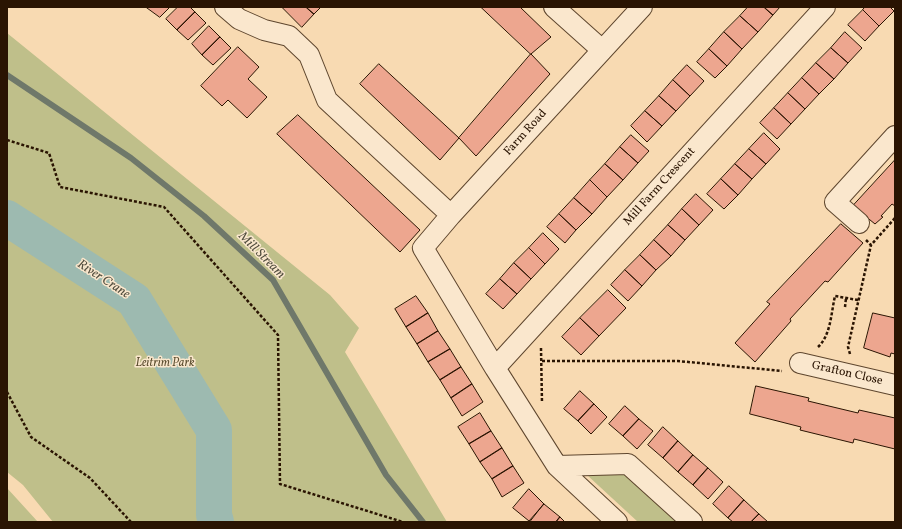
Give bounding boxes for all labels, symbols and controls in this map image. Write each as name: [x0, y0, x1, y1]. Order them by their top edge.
street label: Farm Road: [501, 107, 551, 159]
street label: Mill Farm Crescent: [621, 145, 699, 229]
water label: Mill Stream: [234, 229, 288, 283]
water label: River Crane: [74, 257, 132, 303]
park label: Leitrim Park: [135, 357, 195, 371]
street label: Grafton Close: [810, 359, 884, 389]

